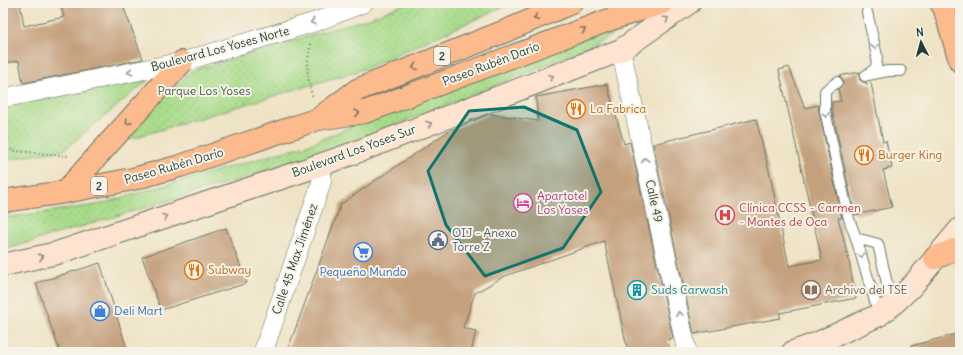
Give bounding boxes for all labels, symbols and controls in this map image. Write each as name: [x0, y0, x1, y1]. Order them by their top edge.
one-way arrow: [532, 14, 539, 22]
one-way arrow: [662, 16, 669, 24]
one-way arrow: [310, 17, 317, 26]
north arrow: [901, 22, 941, 62]
street label: Boulevard Los Yoses Norte: [149, 23, 291, 74]
text: N: [915, 25, 924, 39]
one-way arrow: [579, 26, 586, 34]
street label: Paseo Rubén Darío: [440, 38, 542, 89]
one-way arrow: [870, 43, 878, 50]
road number: 2: [434, 47, 450, 65]
one-way arrow: [412, 62, 420, 70]
one-way arrow: [127, 68, 133, 76]
one-way arrow: [547, 74, 554, 82]
park label: Parque Los Yoses: [158, 83, 250, 98]
restaurant icon: La Fabrica: [565, 98, 587, 120]
place label: La Fabrica: [590, 101, 646, 116]
one-way arrow: [353, 109, 360, 118]
one-way arrow: [822, 112, 830, 118]
one-way arrow: [125, 117, 133, 125]
one-way arrow: [426, 120, 433, 128]
street label: Boulevard Los Yoses Sur: [290, 121, 418, 180]
street label: Paseo Rubén Darío: [123, 144, 225, 187]
restaurant icon: Burger King: [853, 144, 875, 166]
place label: Burger King: [878, 147, 942, 162]
one-way arrow: [641, 156, 649, 163]
road number: 2: [91, 177, 107, 195]
street label: Calle 49: [643, 178, 666, 224]
place label: Apartotel Los Yoses: [537, 188, 588, 217]
hotel icon: Apartotel Los Yoses: [512, 192, 534, 214]
place label: Clínica CCSS - Carmen - Montes de Oca: [739, 200, 861, 229]
street label: Calle 45 Max Jiménez: [268, 201, 321, 316]
hospital icon: Clínica CCSS - Carmen - Montes de Oca: [714, 204, 736, 226]
one-way arrow: [161, 213, 168, 222]
place label: OIJ - Anexo Torre Z: [452, 225, 517, 254]
public building icon: OIJ - Anexo Torre Z: [427, 229, 449, 251]
supermarket icon: Pequeño Mundo: [352, 241, 374, 263]
one-way arrow: [856, 251, 865, 258]
one-way arrow: [38, 253, 44, 261]
restaurant icon: Subway: [183, 259, 205, 281]
place label: Subway: [208, 262, 251, 277]
place label: Pequeño Mundo: [319, 264, 407, 279]
building icon: Suds Carwash: [626, 279, 648, 301]
library icon: Archivo del TSE: [800, 279, 822, 301]
place label: Suds Carwash: [651, 282, 728, 297]
place label: Archivo del TSE: [825, 282, 908, 297]
shop icon: Deli Mart: [89, 300, 111, 322]
place label: Deli Mart: [114, 303, 163, 318]
one-way arrow: [675, 311, 683, 317]

